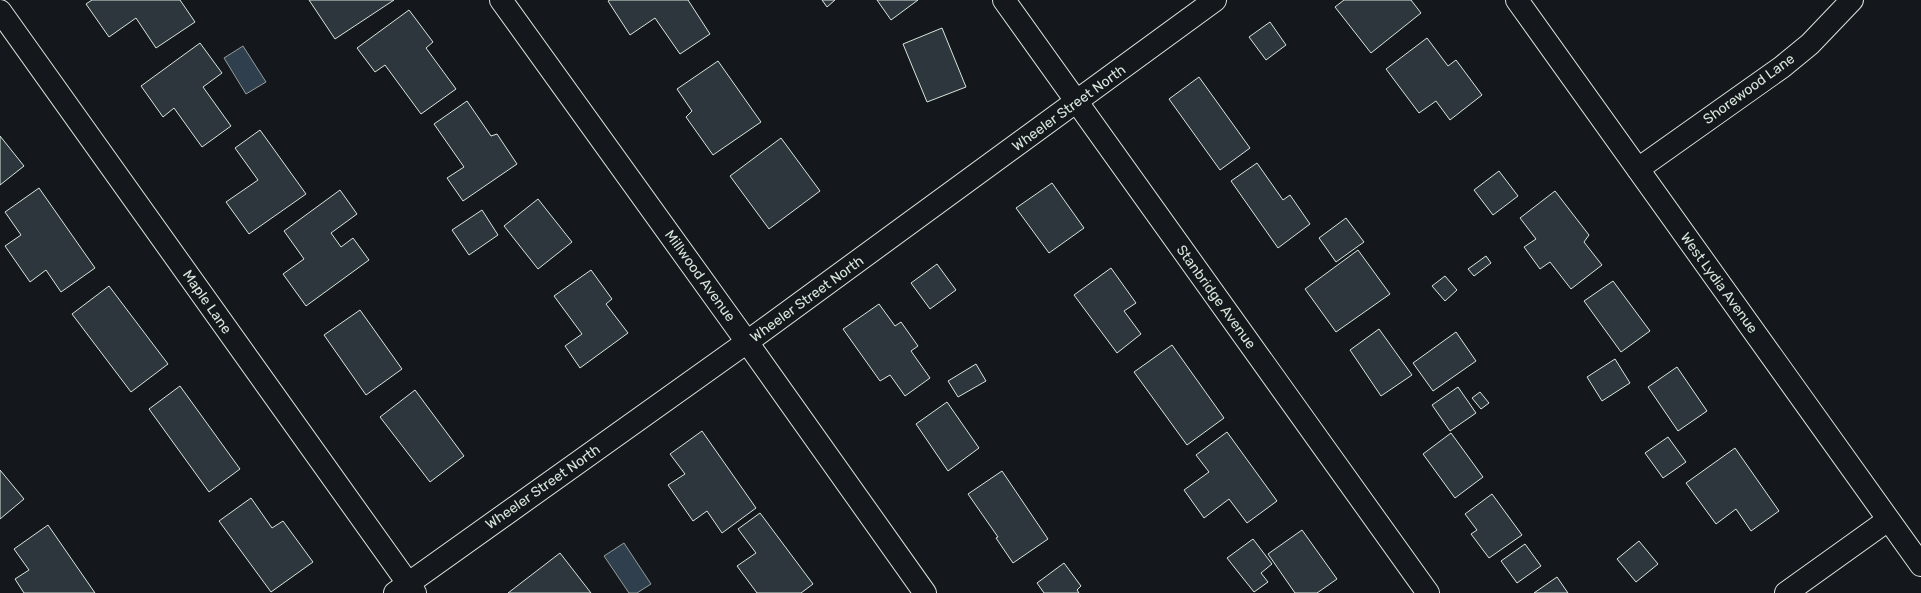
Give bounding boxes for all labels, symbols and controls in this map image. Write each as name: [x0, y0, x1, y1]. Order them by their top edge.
street label: Shorewood Lane: [1700, 50, 1798, 128]
street label: Wheeler Street North: [1009, 61, 1129, 155]
street label: Millwood Avenue: [661, 227, 739, 325]
street label: West Lydia Avenue: [1677, 229, 1761, 337]
street label: Stanbridge Avenue: [1173, 242, 1259, 352]
street label: Wheeler Street North: [747, 252, 867, 346]
street label: Maple Lane: [179, 267, 235, 337]
street label: Wheeler Street North: [482, 441, 604, 533]

